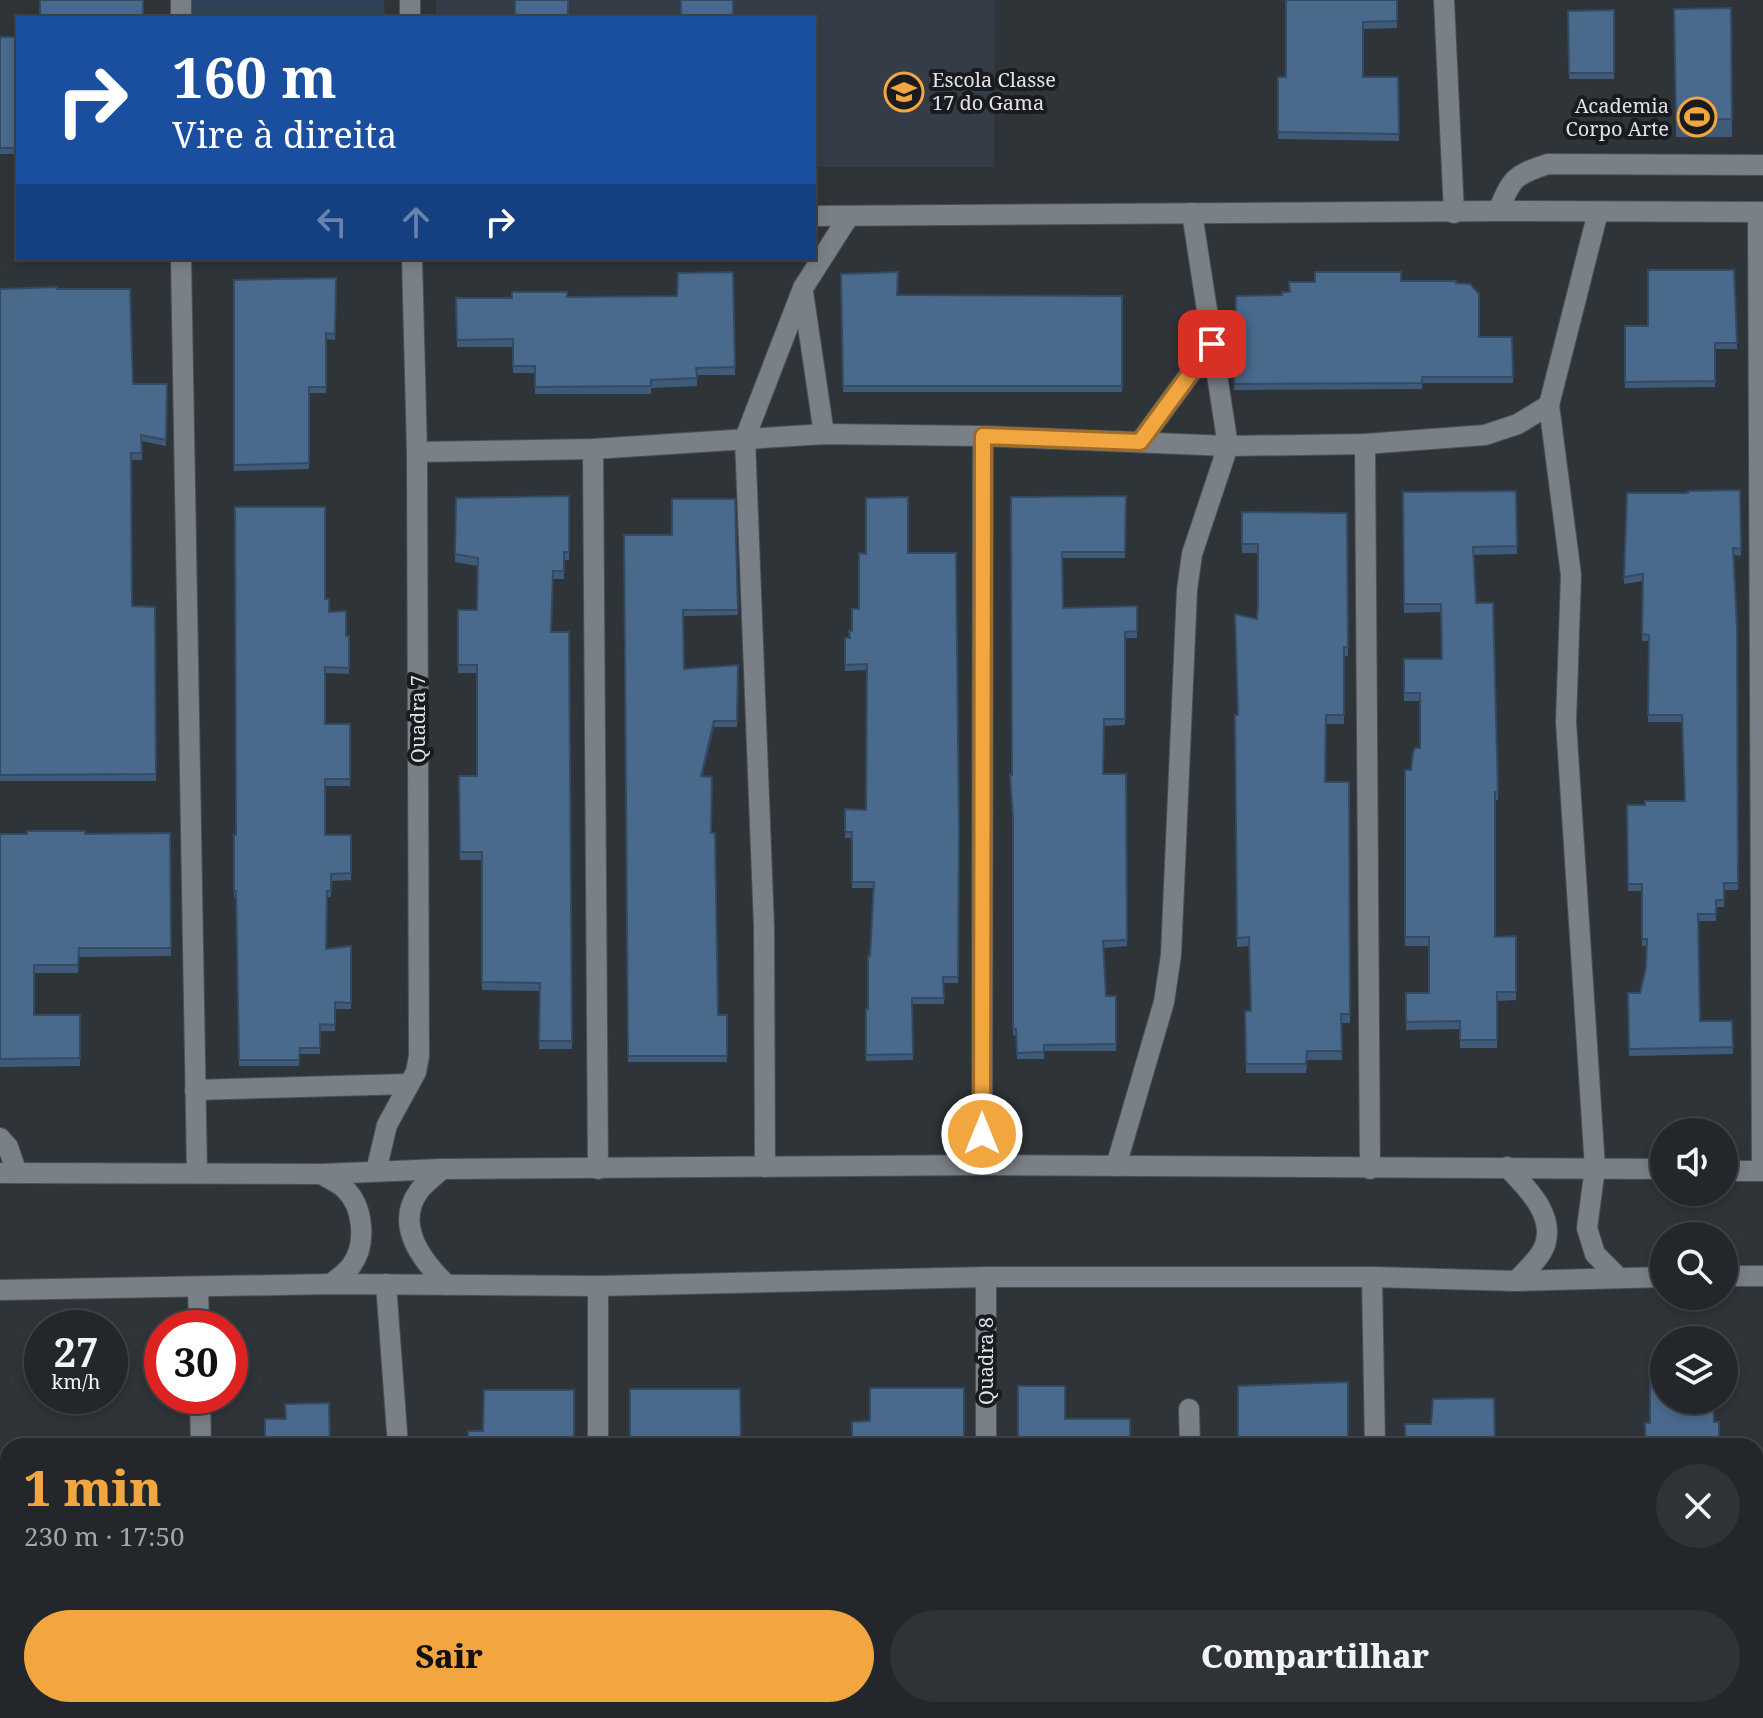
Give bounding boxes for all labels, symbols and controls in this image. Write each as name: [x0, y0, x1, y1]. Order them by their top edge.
text: 160 m: [172, 38, 337, 114]
icon: right: [40, 48, 144, 152]
place label: Escola Classe 17 do Gama: [932, 66, 1056, 116]
school or university icon: Escola Classe 17 do Gama: [883, 71, 925, 113]
place label: Academia Corpo Arte: [1565, 92, 1669, 142]
sports icon: Academia Corpo Arte: [1676, 96, 1718, 138]
text: Vire à direita: [172, 110, 397, 159]
icon: left: [310, 200, 354, 244]
icon: ahead: [394, 200, 438, 244]
icon: right: [478, 200, 522, 244]
pin: [1178, 310, 1246, 378]
icon: arrive: [1190, 322, 1234, 366]
street label: Quadra 7: [404, 675, 431, 763]
position arrow: [940, 1092, 1024, 1176]
map controls: [1650, 1118, 1738, 1414]
button: sound: [1650, 1118, 1738, 1206]
button: search: [1650, 1222, 1738, 1310]
speed limit sign: 30: [144, 1310, 248, 1414]
street label: Quadra 8: [972, 1317, 999, 1405]
text: 27: [53, 1324, 99, 1379]
button: layers: [1650, 1326, 1738, 1414]
text: km/h: [51, 1368, 101, 1395]
text: 1 min: [24, 1455, 162, 1520]
button: close: [1656, 1464, 1740, 1548]
text: 230 m · 17:50: [24, 1518, 185, 1554]
button: Sair: [24, 1610, 874, 1702]
button: Compartilhar: [890, 1610, 1740, 1702]

